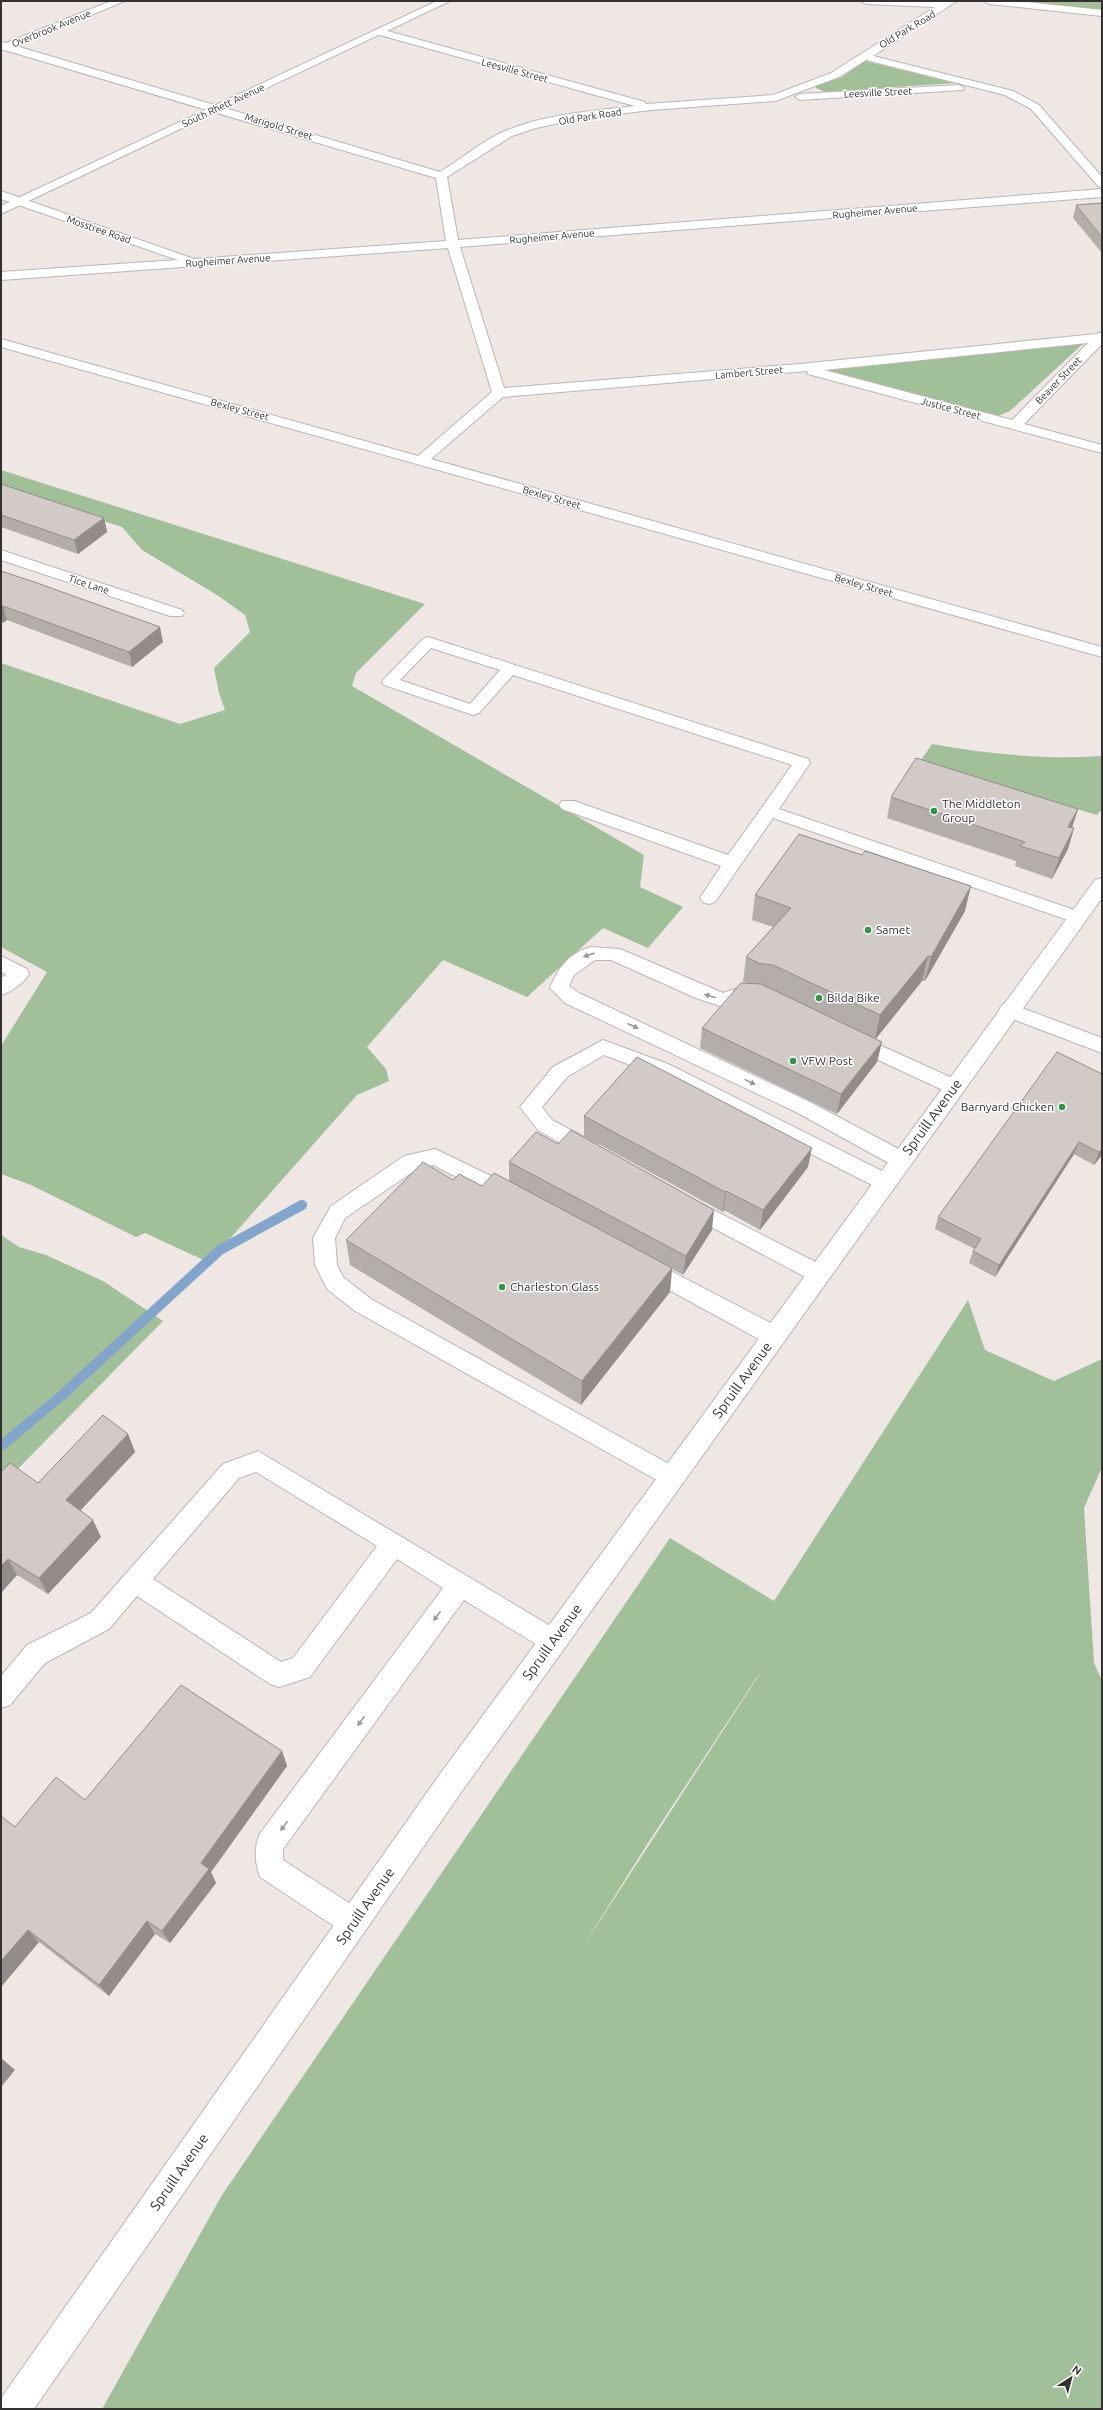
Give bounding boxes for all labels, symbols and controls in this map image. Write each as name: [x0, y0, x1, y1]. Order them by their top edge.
street label: Overbrook Avenue: [10, 8, 92, 49]
street label: Old Park Road: [877, 8, 938, 51]
street label: Leesville Street: [480, 56, 550, 85]
street label: South Rhett Avenue: [180, 81, 266, 129]
street label: Leesville Street: [843, 85, 913, 100]
street label: Old Park Road: [558, 106, 623, 127]
street label: Marigold Street: [244, 111, 314, 142]
street label: Rugheimer Avenue: [832, 202, 918, 221]
street label: Mosstree Road: [65, 213, 133, 246]
street label: Rugheimer Avenue: [509, 227, 595, 246]
street label: Rugheimer Avenue: [185, 252, 271, 269]
street label: Beaver Street: [1033, 354, 1084, 406]
street label: Lambert Street: [715, 364, 784, 381]
street label: Justice Street: [920, 395, 982, 422]
street label: Bexley Street: [209, 396, 270, 423]
street label: Bexley Street: [521, 484, 582, 511]
street label: Bexley Street: [833, 572, 894, 599]
street label: Tice Lane: [67, 573, 111, 596]
place label: The Middleton Group: [942, 797, 1021, 824]
marker: The Middleton Group: [929, 806, 939, 816]
place label: Samet: [876, 923, 910, 936]
marker: Samet: [863, 925, 873, 935]
one-way arrow: [583, 952, 595, 958]
place label: Bilda Bike: [827, 991, 880, 1004]
one-way arrow: [704, 993, 716, 999]
marker: Bilda Bike: [814, 993, 824, 1003]
one-way arrow: [627, 1023, 638, 1029]
place label: VFW Post: [801, 1054, 853, 1067]
marker: VFW Post: [788, 1056, 798, 1066]
street label: Spruill Avenue: [899, 1076, 965, 1158]
one-way arrow: [744, 1079, 756, 1085]
place label: Barnyard Chicken: [961, 1100, 1054, 1113]
marker: Barnyard Chicken: [1057, 1102, 1067, 1112]
place label: Charleston Glass: [510, 1280, 599, 1293]
marker: Charleston Glass: [497, 1282, 507, 1292]
street label: Spruill Avenue: [709, 1339, 775, 1421]
street label: Spruill Avenue: [519, 1601, 585, 1683]
one-way arrow: [434, 1611, 442, 1621]
one-way arrow: [356, 1715, 365, 1726]
one-way arrow: [280, 1820, 288, 1831]
street label: Spruill Avenue: [333, 1865, 397, 1947]
street label: Spruill Avenue: [147, 2131, 211, 2213]
north arrow: [1051, 2358, 1091, 2398]
text: N: [1070, 2363, 1084, 2377]

